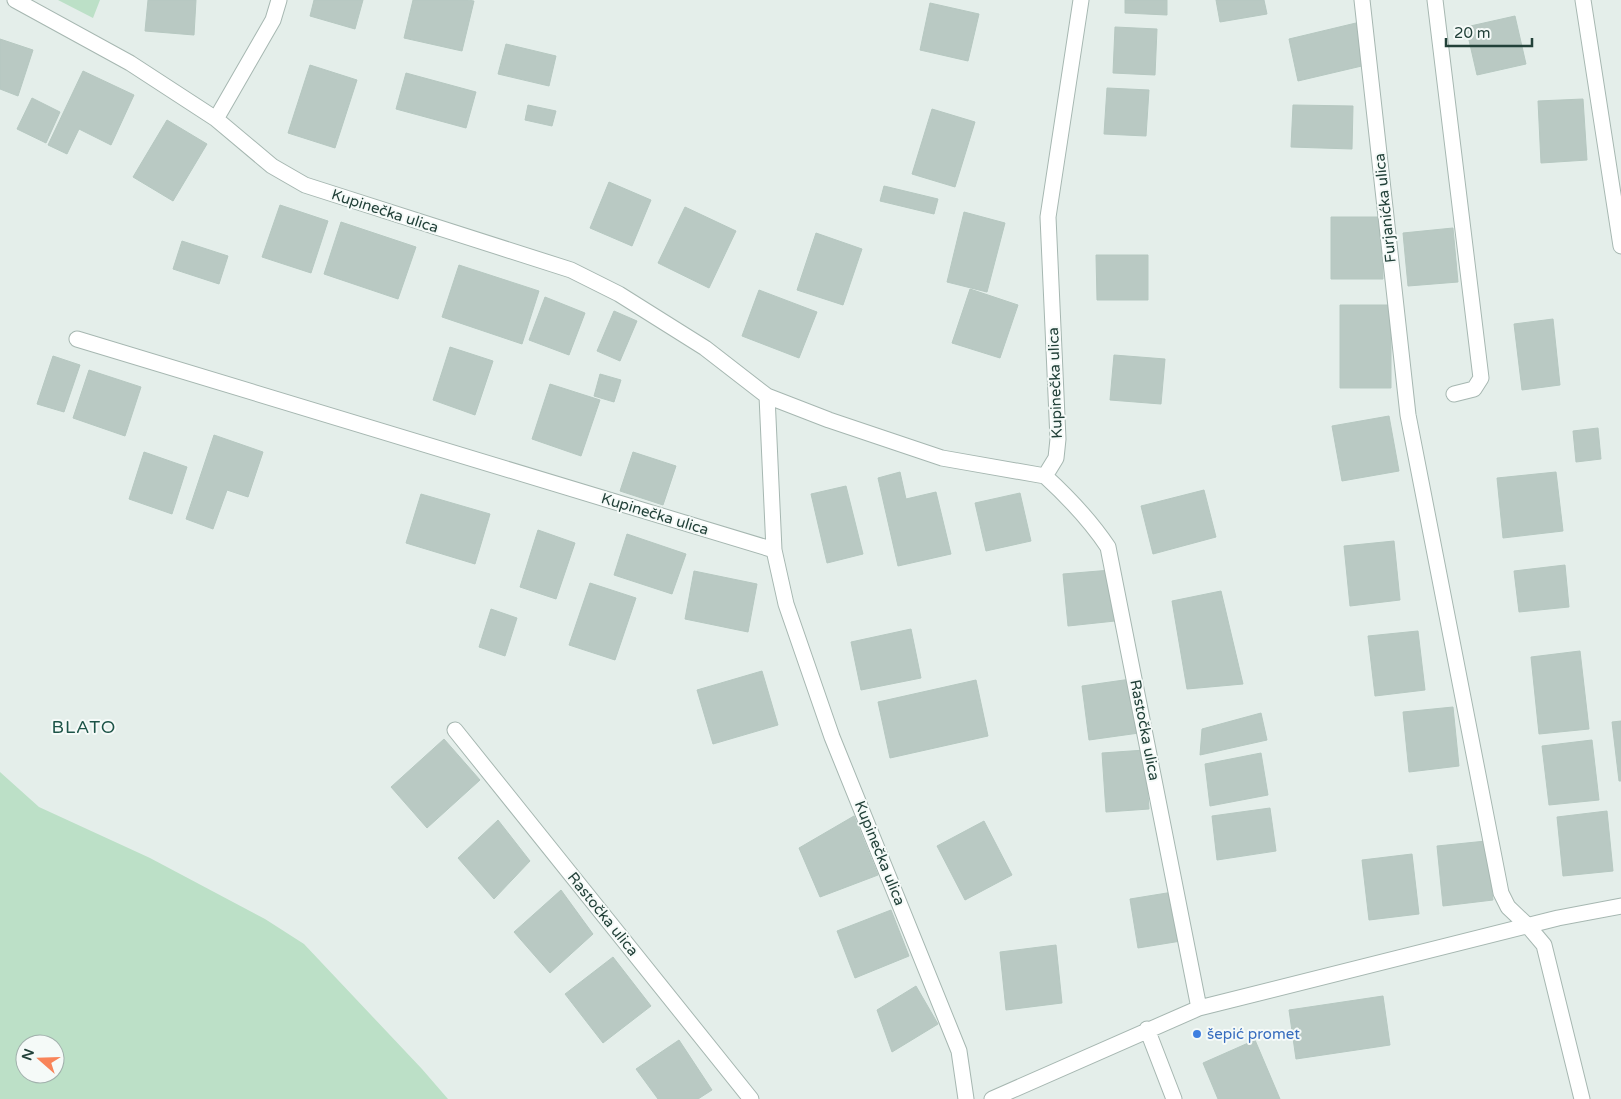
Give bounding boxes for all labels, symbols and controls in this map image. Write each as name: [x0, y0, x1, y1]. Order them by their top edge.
scale bar: [1446, 15, 1532, 47]
text: 20 m: [1454, 24, 1491, 42]
street label: Furjanićka ulica: [1370, 152, 1400, 264]
street label: Kupinečka ulica: [329, 185, 441, 237]
street label: Kupinečka ulica: [1044, 327, 1066, 439]
street label: Kupinečka ulica: [599, 489, 711, 539]
street label: Rastočka ulica: [1126, 678, 1164, 782]
district label: BLATO: [52, 716, 116, 738]
street label: Kupinečka ulica: [851, 798, 909, 908]
street label: Rastočka ulica: [564, 869, 642, 959]
place label: šepić promet: [1207, 1025, 1300, 1043]
marker: šepić promet: [1191, 1028, 1203, 1040]
north arrow: [15, 1034, 65, 1084]
text: N: [18, 1047, 38, 1063]

